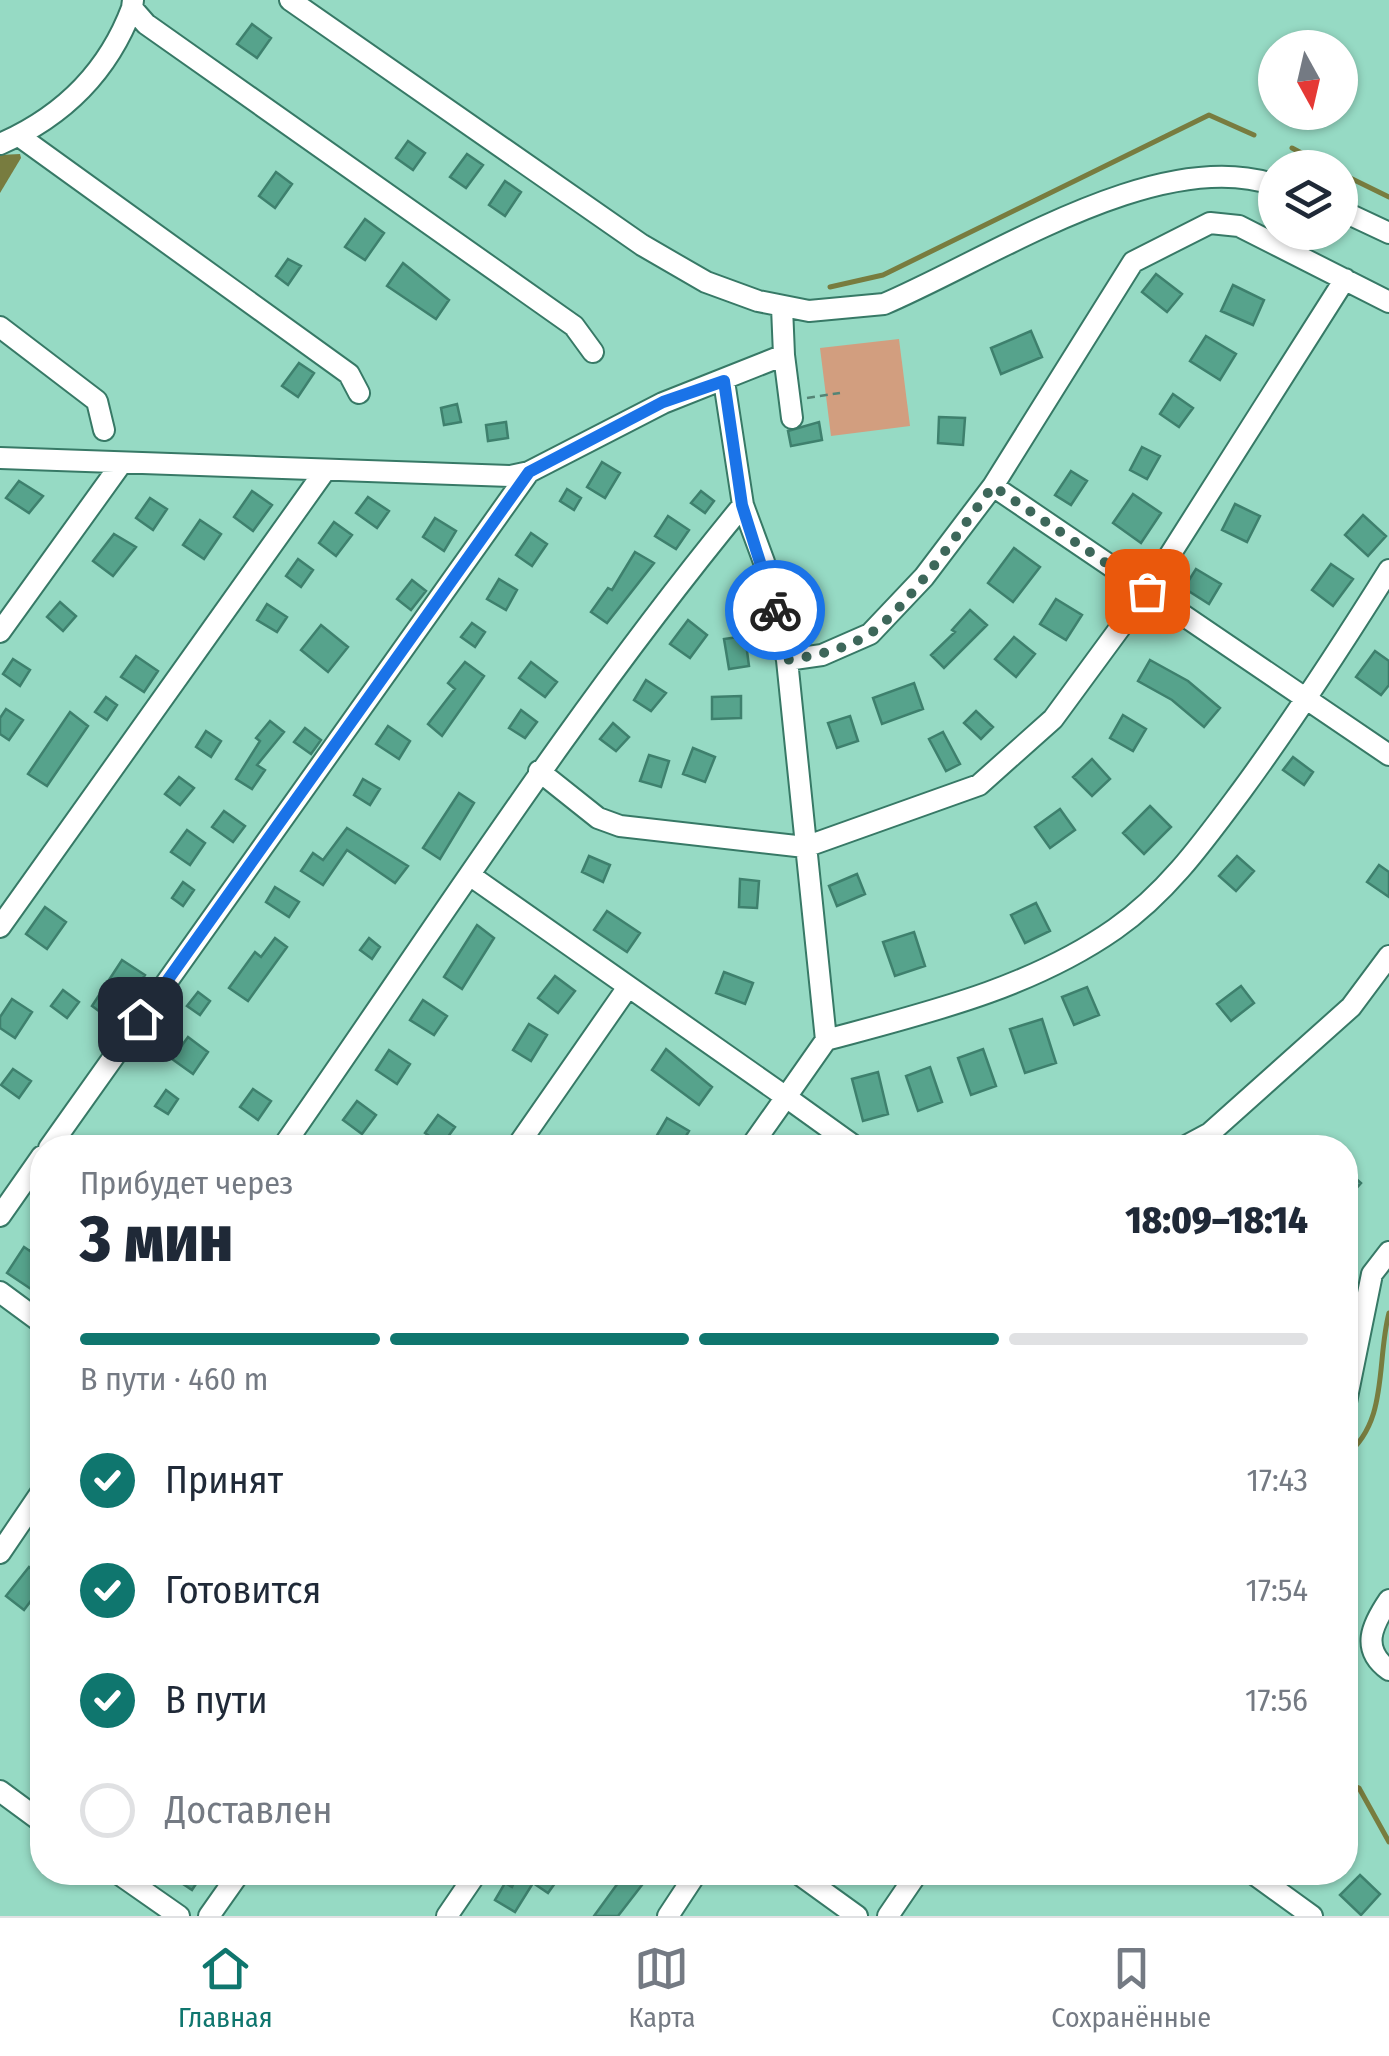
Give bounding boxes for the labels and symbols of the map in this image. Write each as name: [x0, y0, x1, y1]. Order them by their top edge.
north arrow: [1258, 30, 1358, 130]
pin: [1105, 549, 1190, 634]
courier: [725, 560, 825, 660]
pin: [98, 977, 183, 1062]

